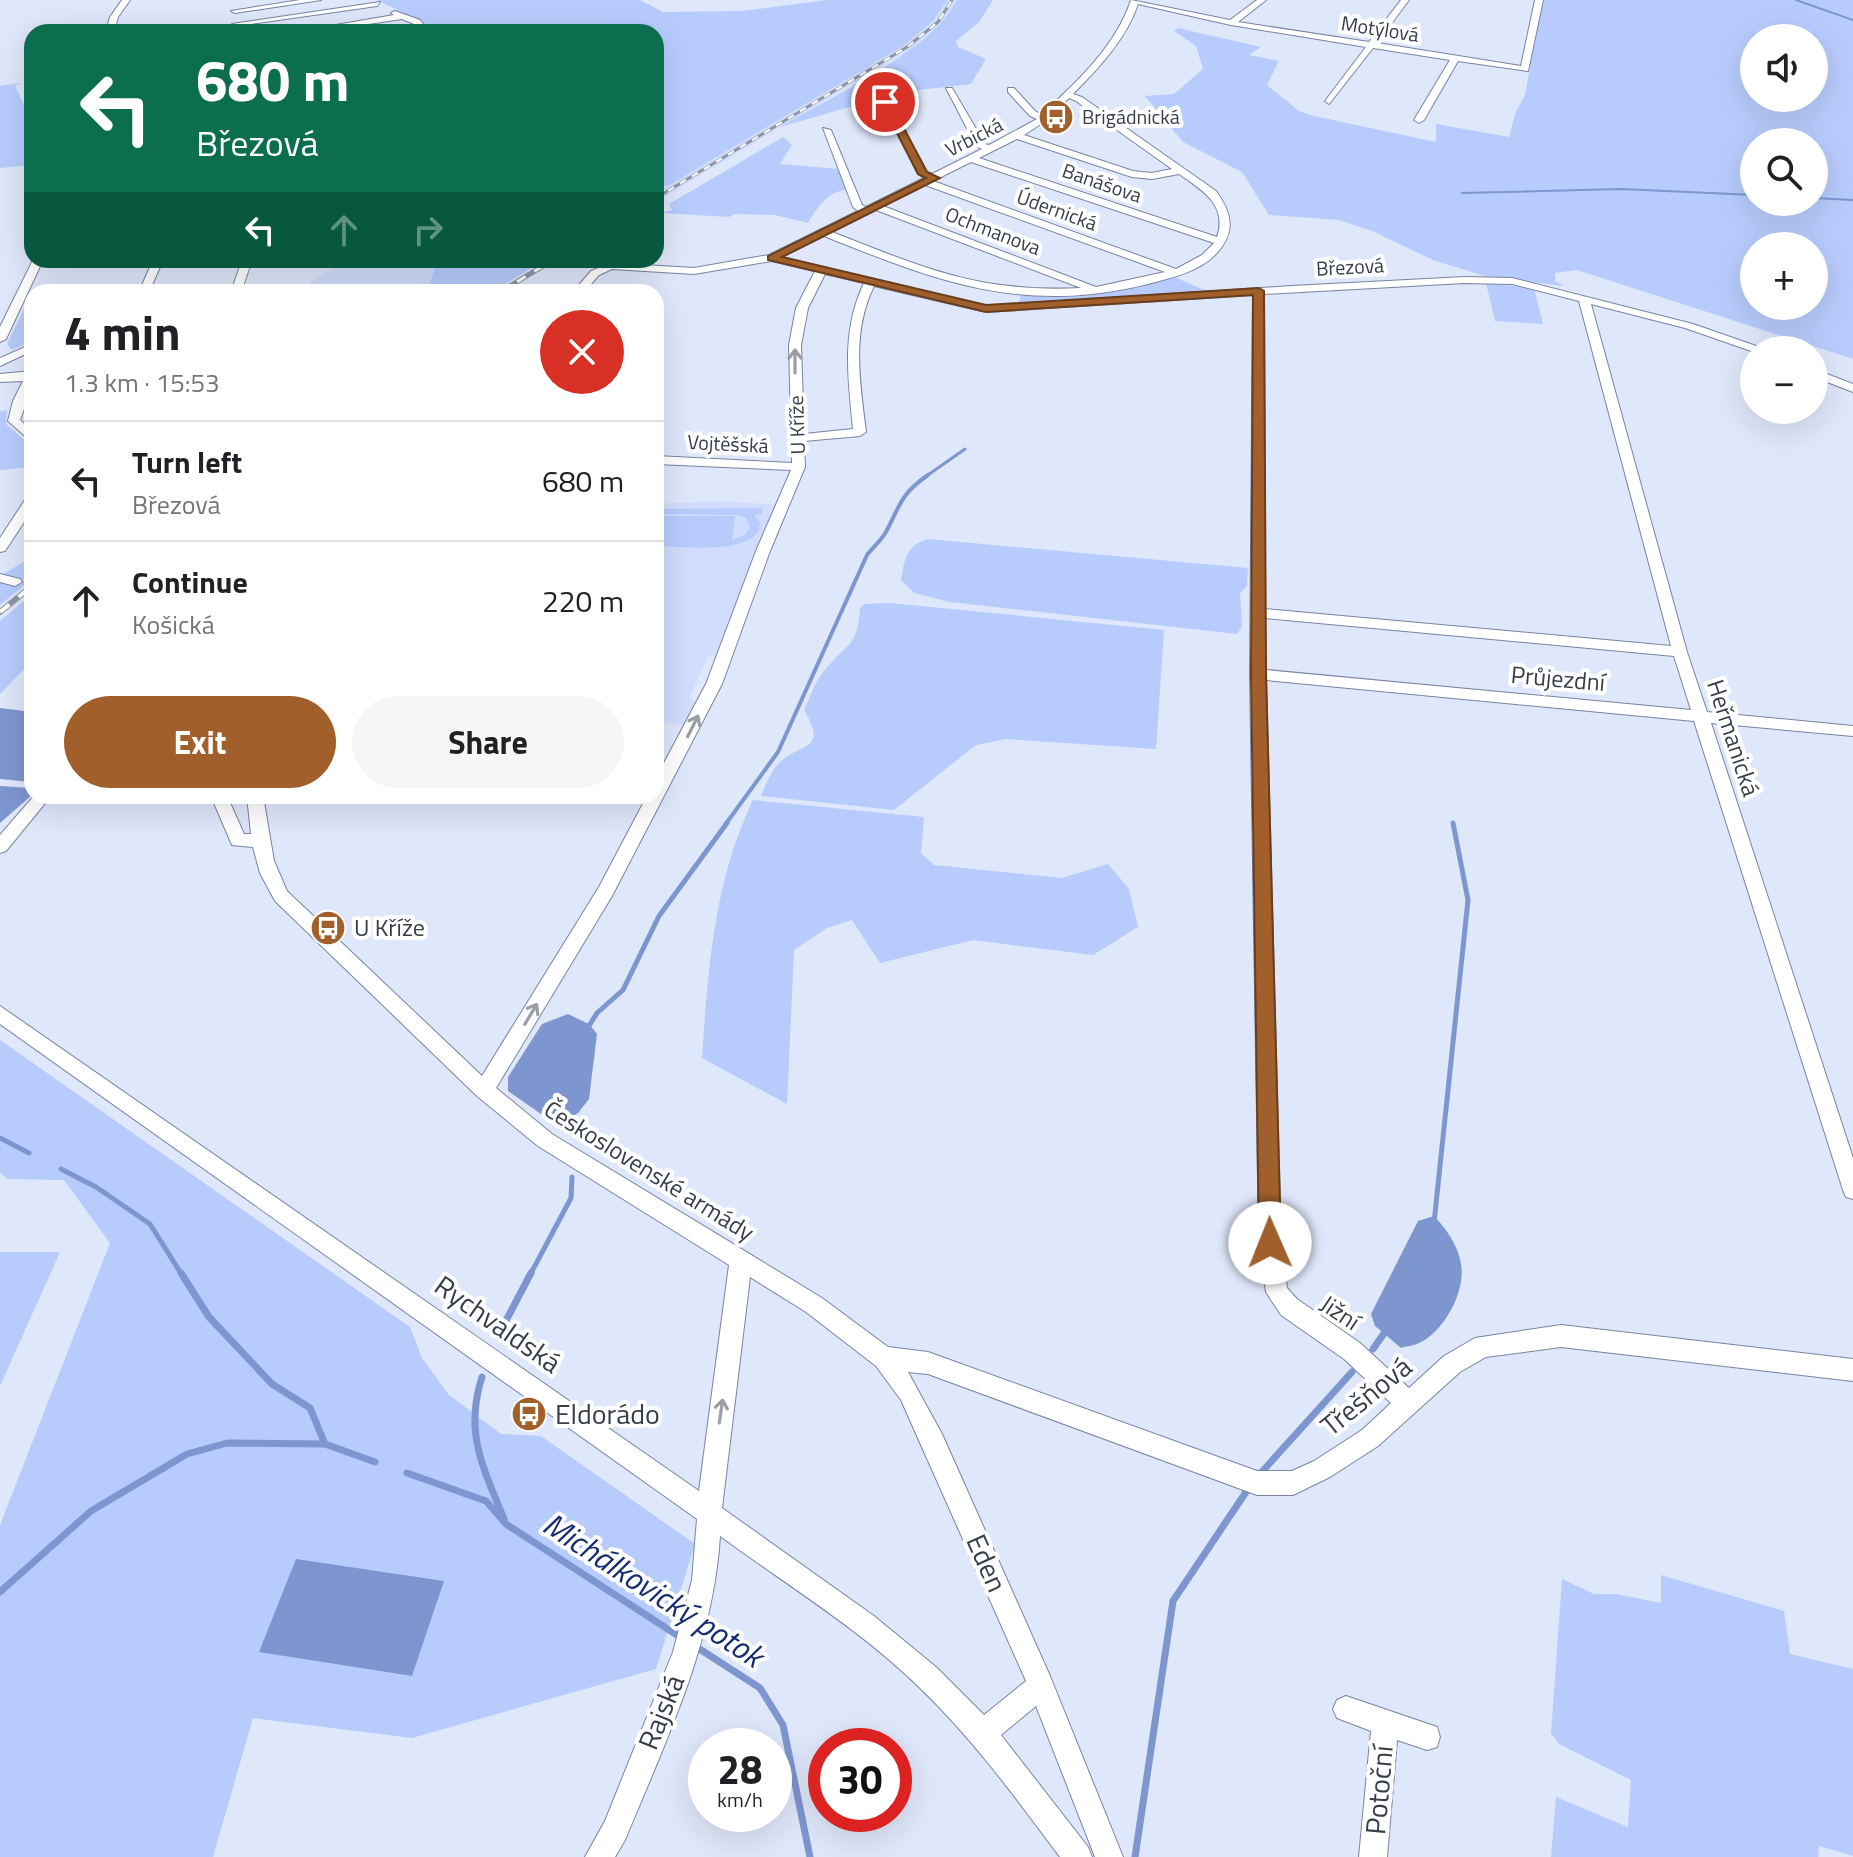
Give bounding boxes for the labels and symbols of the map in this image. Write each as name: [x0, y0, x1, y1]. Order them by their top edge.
street label: Motýlová: [1339, 7, 1421, 50]
pin: [851, 68, 919, 136]
bus stop icon: Brigádnická: [1037, 98, 1075, 136]
place label: Brigádnická: [1082, 101, 1180, 132]
street label: Vrbická: [939, 109, 1008, 164]
street label: Banášova: [1058, 154, 1146, 211]
street label: Údernická: [1013, 181, 1102, 238]
street label: Ochmanova: [941, 198, 1045, 263]
street label: Březová: [1315, 249, 1385, 284]
one-way arrow: [787, 348, 803, 375]
street label: U Kříže: [780, 395, 813, 455]
street label: Vojtěšská: [687, 426, 769, 461]
street label: Průjezdní: [1510, 656, 1608, 700]
street label: Heřmanická: [1698, 675, 1770, 801]
one-way arrow: [686, 714, 702, 738]
bus stop icon: U Kříže: [309, 909, 347, 947]
place label: U Kříže: [354, 909, 425, 945]
one-way arrow: [523, 1003, 539, 1026]
street label: Československé armády: [537, 1091, 762, 1250]
position arrow: [1228, 1201, 1312, 1285]
street label: Rychvaldská: [426, 1264, 571, 1383]
street label: Jižní: [1313, 1286, 1369, 1340]
street label: Třešňová: [1311, 1345, 1421, 1446]
place label: Eldorádo: [555, 1392, 660, 1435]
bus stop icon: Eldorádo: [510, 1395, 548, 1433]
one-way arrow: [714, 1399, 729, 1424]
water label: Michálkovický potok: [534, 1500, 776, 1681]
street label: Eden: [956, 1527, 1019, 1599]
street label: Rajská: [626, 1668, 695, 1756]
speed limit sign: 30: [808, 1728, 912, 1832]
street label: Potoční: [1353, 1742, 1404, 1836]

